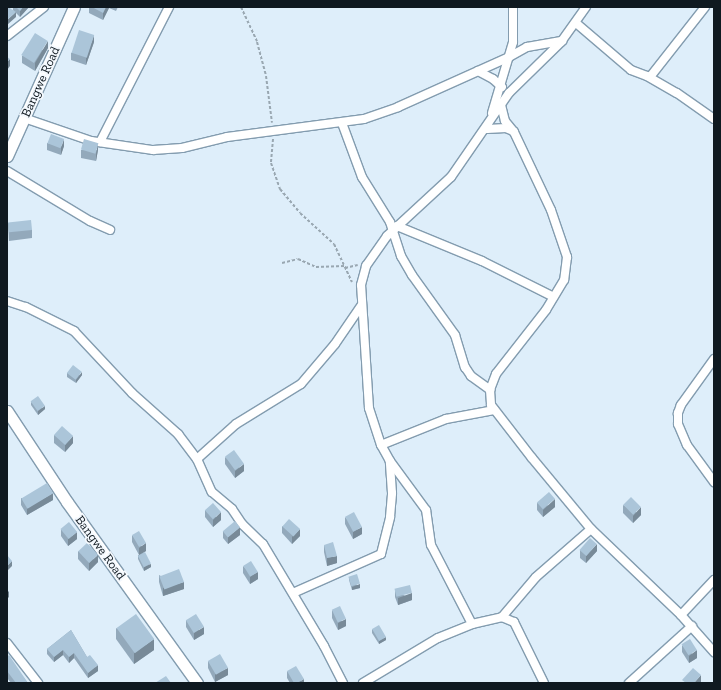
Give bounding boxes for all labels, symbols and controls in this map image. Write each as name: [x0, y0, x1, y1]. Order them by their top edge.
street label: Bangwe Road: [19, 44, 63, 120]
street label: Bangwe Road: [71, 513, 129, 583]

